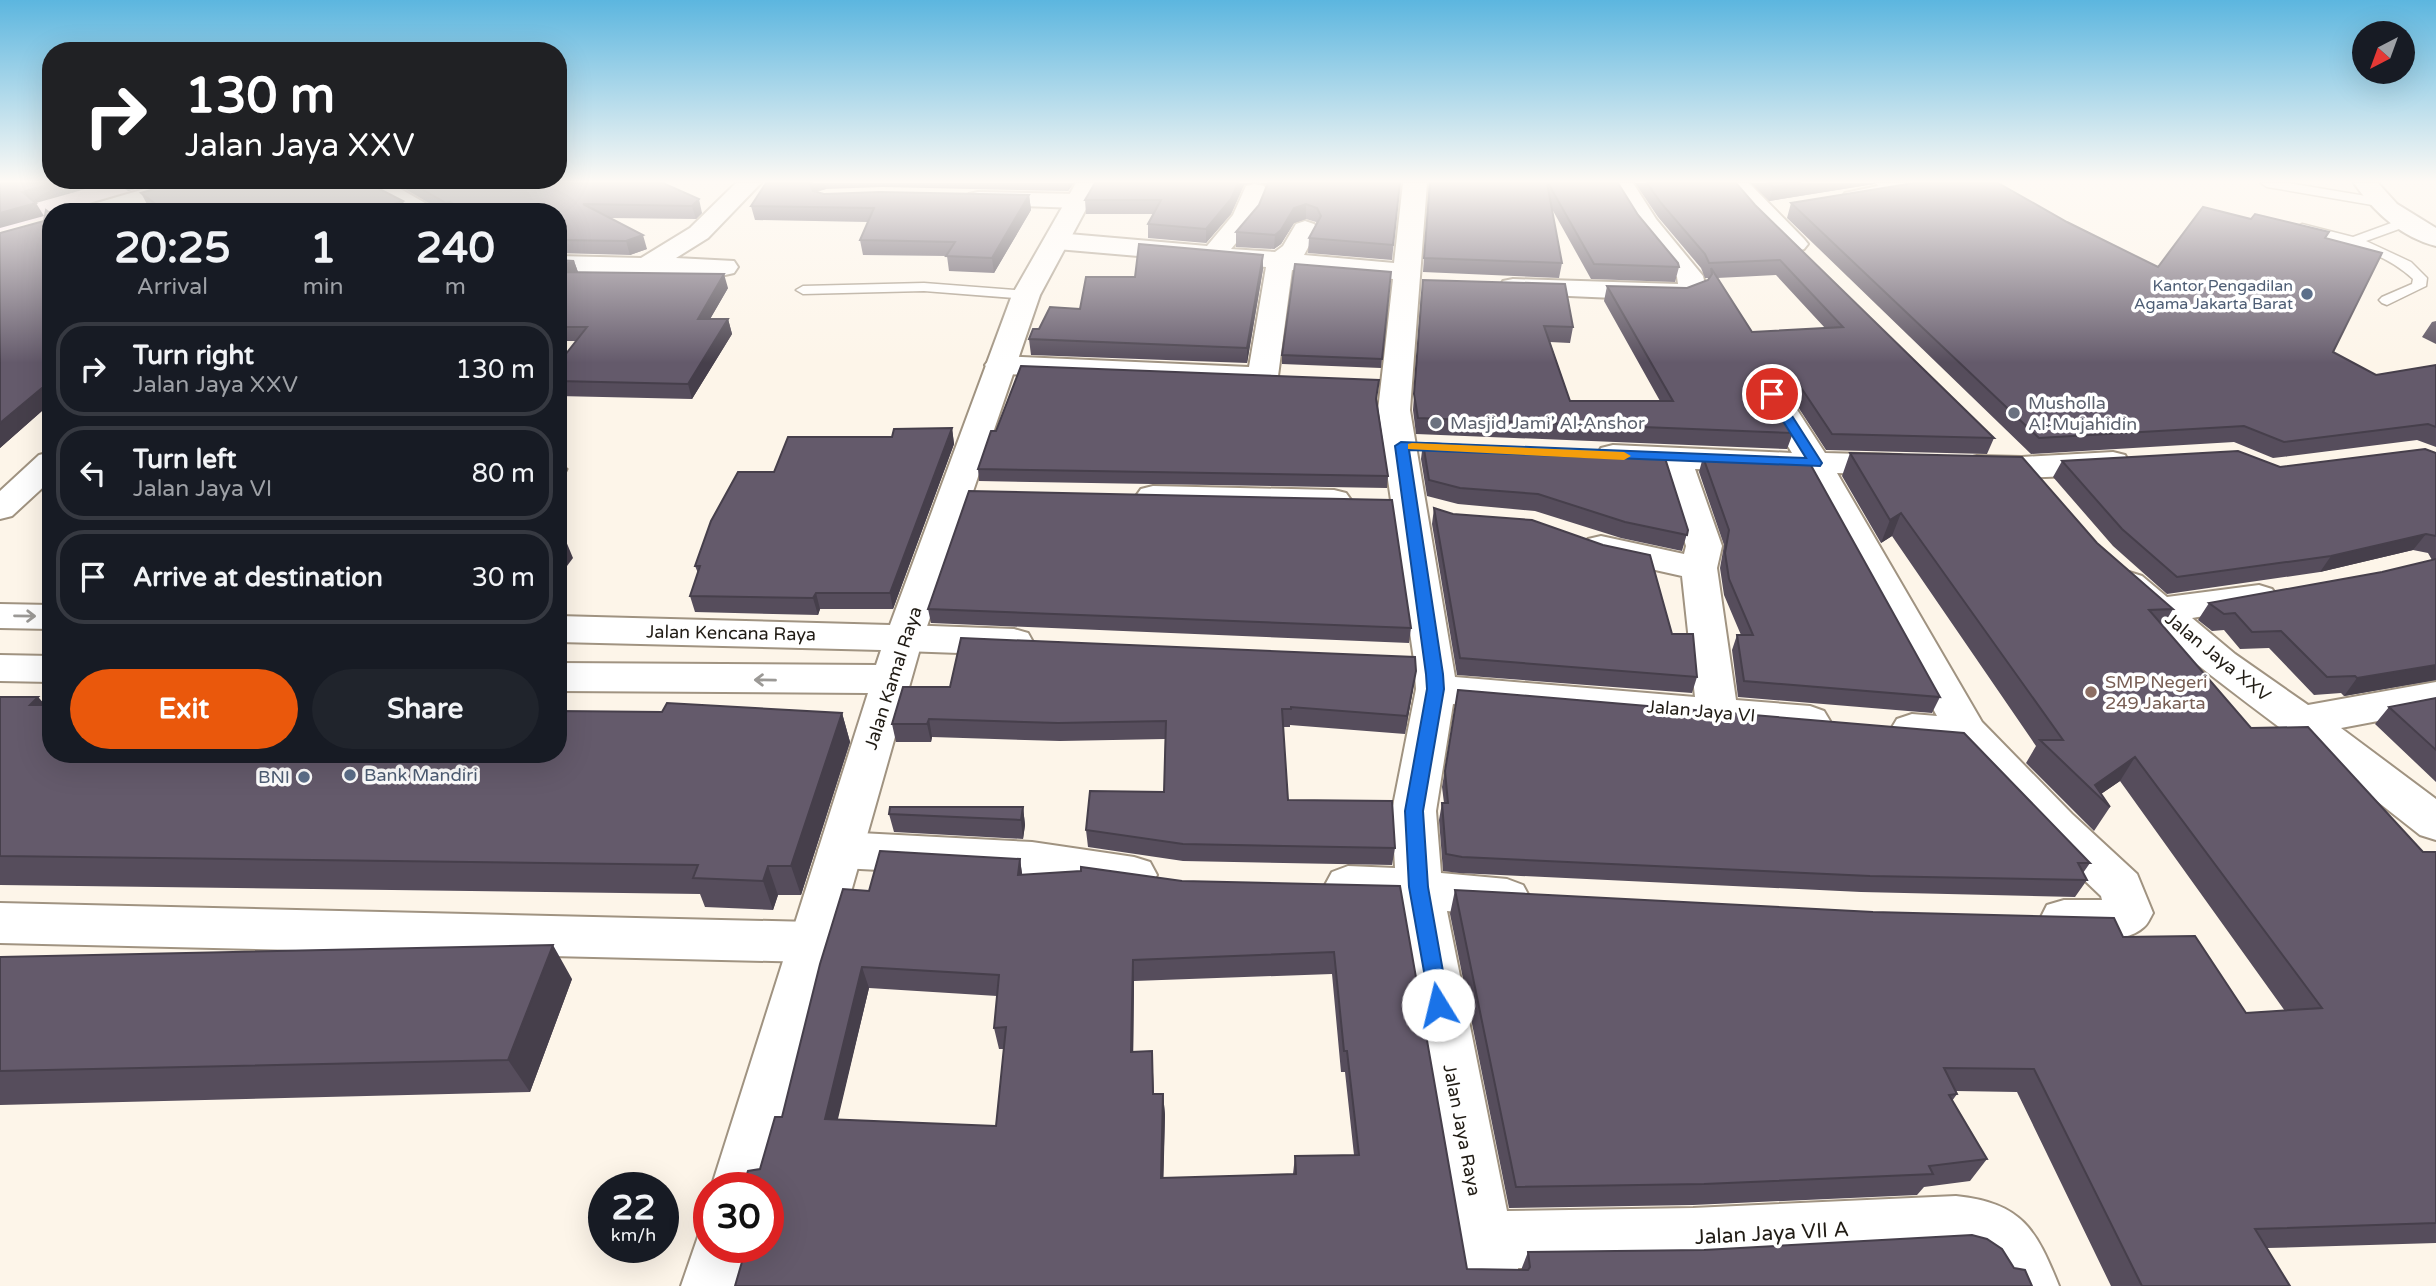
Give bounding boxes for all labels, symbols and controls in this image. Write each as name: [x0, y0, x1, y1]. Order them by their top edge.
north arrow: [2352, 21, 2415, 84]
map controls: [2352, 21, 2415, 84]
text: 130 m: [185, 67, 335, 126]
icon: right: [70, 70, 161, 161]
text: Jalan Jaya XXV: [185, 127, 415, 165]
text: 20:25: [114, 223, 231, 274]
text: 1: [310, 223, 336, 274]
text: 240: [416, 223, 495, 274]
text: Arrival: [137, 273, 208, 301]
text: min: [303, 273, 344, 301]
text: m: [445, 273, 466, 301]
place label: Kantor Pengadilan Agama Jakarta Barat: [2134, 276, 2293, 314]
marker: Kantor Pengadilan Agama Jakarta Barat: [2299, 286, 2315, 302]
text: Turn right: [133, 340, 254, 371]
icon: right: [74, 350, 112, 388]
text: 130 m: [455, 354, 535, 385]
pin: [1742, 364, 1802, 424]
text: Jalan Jaya XXV: [133, 371, 298, 399]
icon: arrive: [1753, 375, 1791, 413]
place label: Musholla Al-Mujahidin: [2028, 392, 2137, 435]
marker: Musholla Al-Mujahidin: [2006, 405, 2022, 421]
place label: Masjid Jami' Al-Anshor: [1450, 412, 1645, 434]
marker: Masjid Jami' Al-Anshor: [1428, 415, 1444, 431]
text: Turn left: [133, 444, 236, 475]
icon: left: [74, 454, 112, 492]
text: 80 m: [472, 458, 535, 489]
text: Jalan Jaya VI: [133, 475, 272, 503]
icon: arrive: [74, 558, 112, 596]
text: Arrive at destination: [133, 562, 383, 593]
text: 30 m: [472, 562, 535, 593]
street label: Jalan Kamal Raya: [859, 604, 927, 752]
street label: Jalan Jaya XXV: [2161, 608, 2276, 707]
one-way arrow: [14, 610, 37, 623]
street label: Jalan Kencana Raya: [646, 621, 816, 645]
button: Exit: [70, 669, 298, 749]
button: Share: [312, 669, 539, 749]
place label: SMP Negeri 249 Jakarta: [2105, 671, 2208, 714]
one-way arrow: [753, 673, 776, 687]
marker: SMP Negeri 249 Jakarta: [2083, 684, 2099, 700]
street label: Jalan Jaya VI: [1646, 695, 1756, 727]
place label: Bank Mandiri: [364, 764, 478, 786]
place label: BNI: [258, 766, 290, 788]
marker: Bank Mandiri: [342, 767, 358, 783]
marker: BNI: [296, 769, 312, 785]
position arrow: [1401, 968, 1475, 1042]
street label: Jalan Jaya Raya: [1438, 1062, 1486, 1198]
speed limit sign: 30: [693, 1172, 784, 1263]
text: 22: [612, 1187, 655, 1229]
street label: Jalan Jaya VII A: [1694, 1217, 1850, 1250]
text: km/h: [611, 1224, 656, 1246]

